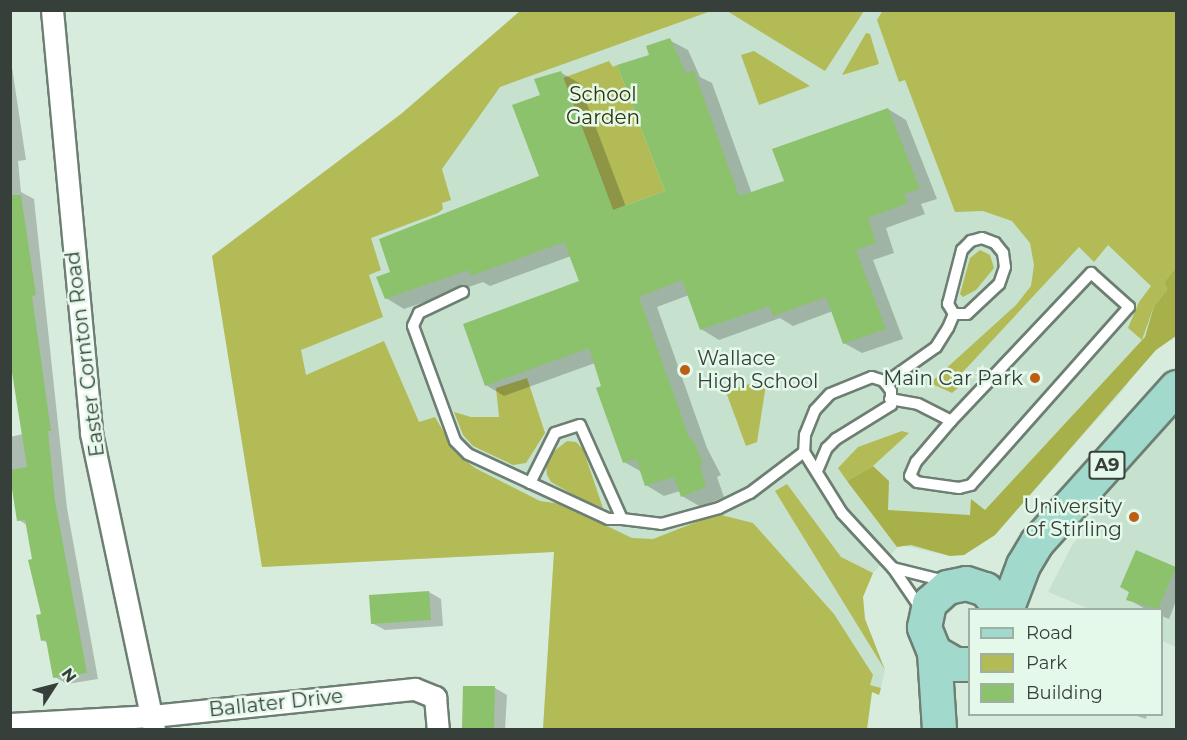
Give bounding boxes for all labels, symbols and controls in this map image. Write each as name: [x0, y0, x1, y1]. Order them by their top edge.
park label: School Garden: [566, 83, 640, 130]
street label: Easter Cornton Road: [60, 250, 110, 458]
place label: Wallace High School: [697, 346, 818, 393]
marker: Wallace High School: [678, 363, 692, 377]
place label: Main Car Park: [883, 366, 1023, 390]
marker: Main Car Park: [1028, 371, 1042, 385]
road number: A9: [1088, 450, 1126, 480]
place label: University of Stirling: [1023, 494, 1122, 541]
marker: University of Stirling: [1127, 510, 1141, 524]
legend: [968, 608, 1163, 716]
text: Road: [1026, 622, 1073, 644]
text: Park: [1026, 652, 1067, 674]
north arrow: [24, 656, 84, 716]
text: N: [57, 664, 80, 686]
text: Building: [1026, 682, 1103, 704]
street label: Ballater Drive: [208, 684, 344, 722]

